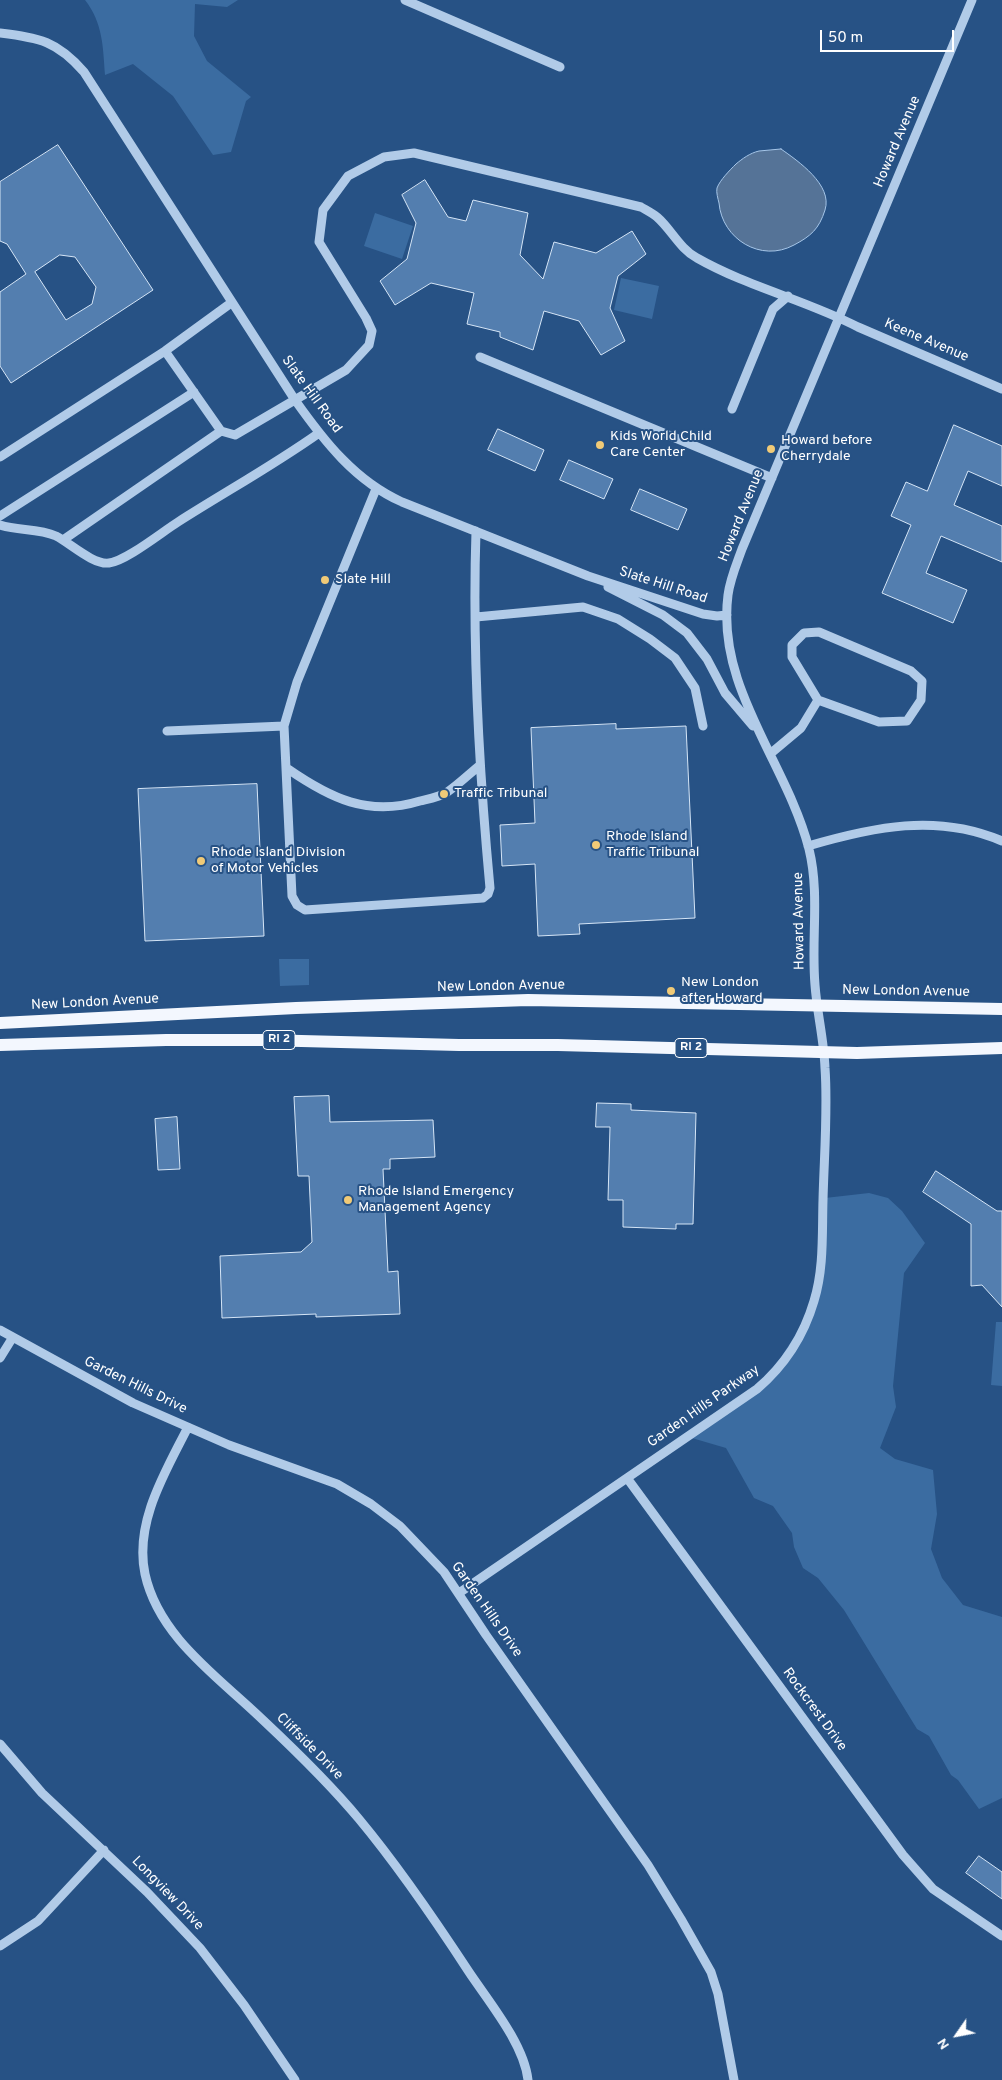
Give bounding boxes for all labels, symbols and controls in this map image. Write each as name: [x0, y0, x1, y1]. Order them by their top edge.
scale bar: [822, 20, 956, 52]
text: 50 m: [828, 29, 863, 48]
street label: Howard Avenue: [871, 94, 925, 190]
street label: Keene Avenue: [881, 316, 971, 366]
street label: Slate Hill Road: [277, 353, 345, 437]
place label: Kids World Child Care Center: [610, 429, 712, 462]
place label: Howard before Cherrydale: [781, 433, 872, 466]
marker: Kids World Child Care Center: [594, 439, 606, 451]
marker: Howard before Cherrydale: [765, 443, 777, 455]
street label: Howard Avenue: [716, 467, 768, 565]
street label: Slate Hill Road: [617, 564, 709, 608]
place label: Slate Hill: [335, 572, 391, 588]
marker: Slate Hill: [319, 574, 331, 586]
place label: Traffic Tribunal: [454, 786, 547, 802]
marker: Traffic Tribunal: [438, 788, 450, 800]
place label: Rhode Island Traffic Tribunal: [606, 829, 699, 862]
marker: Rhode Island Traffic Tribunal: [590, 839, 602, 851]
place label: Rhode Island Division of Motor Vehicles: [211, 845, 345, 878]
marker: Rhode Island Division of Motor Vehicles: [195, 855, 207, 867]
street label: Howard Avenue: [791, 872, 809, 970]
place label: New London after Howard: [681, 975, 763, 1008]
street label: New London Avenue: [437, 977, 565, 997]
street label: New London Avenue: [842, 982, 970, 1002]
marker: New London after Howard: [665, 985, 677, 997]
street label: New London Avenue: [31, 991, 159, 1015]
road number: RI 2: [263, 1030, 295, 1050]
road number: RI 2: [675, 1038, 707, 1058]
place label: Rhode Island Emergency Management Agency: [358, 1184, 514, 1216]
marker: Rhode Island Emergency Management Agency: [342, 1194, 354, 1206]
street label: Garden Hills Drive: [81, 1354, 189, 1418]
street label: Garden Hills Parkway: [645, 1362, 763, 1452]
street label: Garden Hills Drive: [447, 1559, 525, 1661]
street label: Rockcrest Drive: [778, 1665, 850, 1755]
street label: Cliffside Drive: [272, 1710, 346, 1784]
street label: Longview Drive: [128, 1854, 206, 1934]
north arrow: [932, 2010, 982, 2060]
text: N: [934, 2035, 954, 2052]

